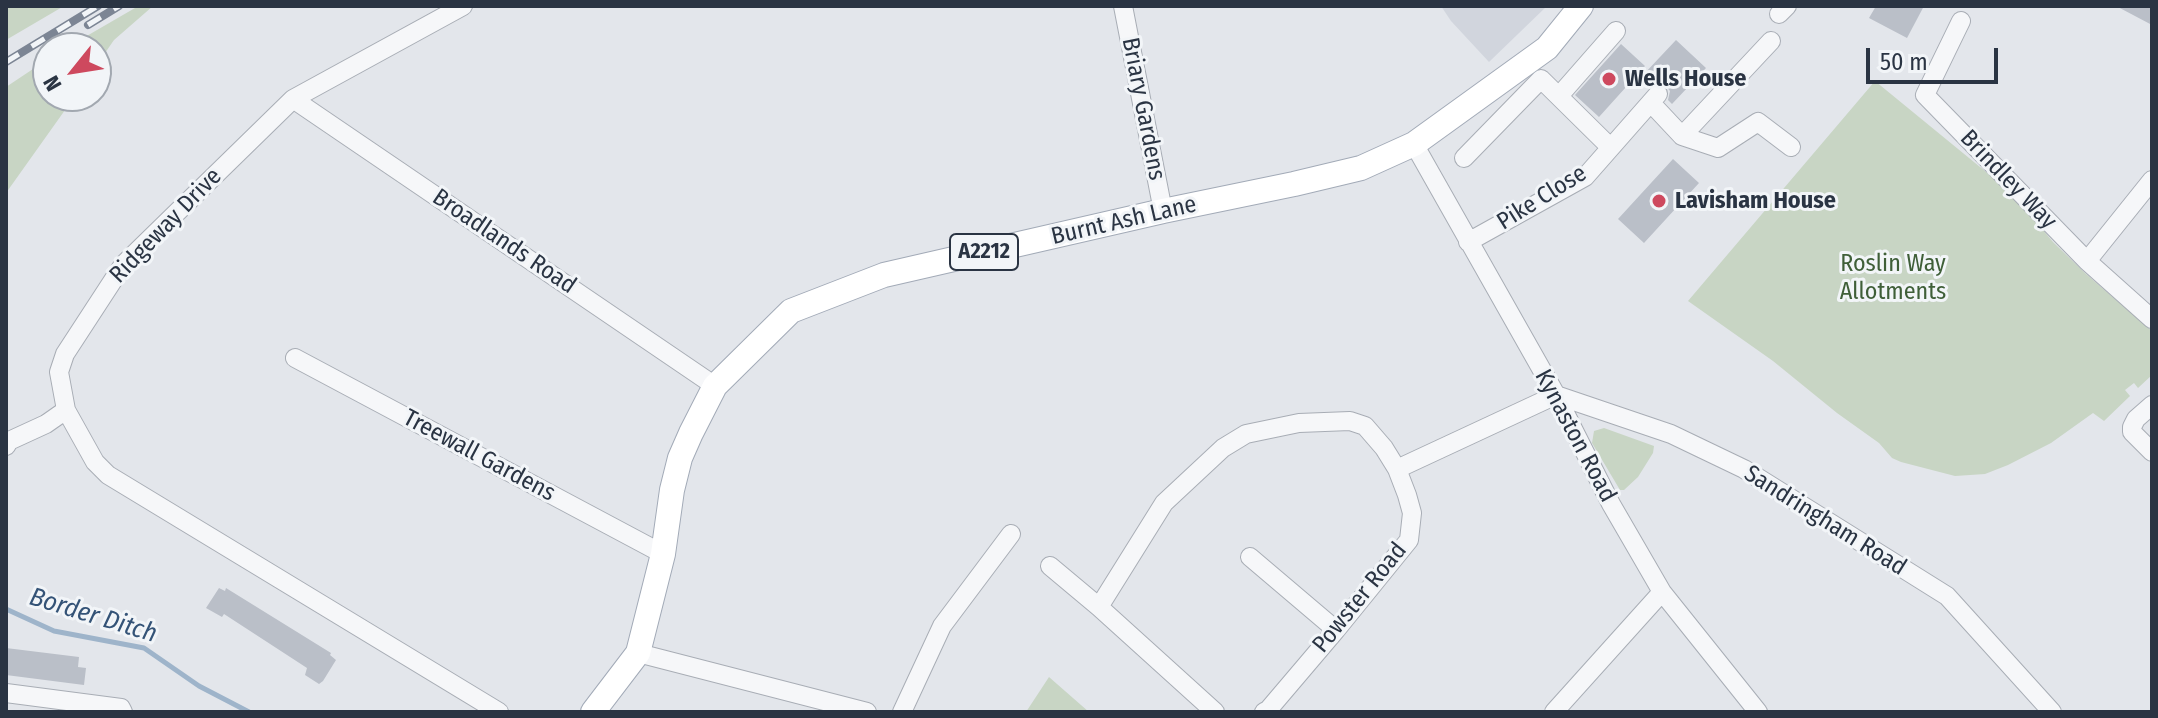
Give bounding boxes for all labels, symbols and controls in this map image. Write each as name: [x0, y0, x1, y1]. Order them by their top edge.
north arrow: [32, 32, 112, 112]
scale bar: [1870, 32, 2002, 82]
street label: Briary Gardens: [1115, 35, 1171, 183]
text: 50 m: [1880, 48, 1928, 76]
place label: Wells House: [1625, 65, 1746, 93]
marker: Wells House: [1600, 70, 1618, 88]
text: N: [38, 71, 68, 96]
street label: Brindley Way: [1954, 124, 2062, 236]
street label: Pike Close: [1492, 159, 1592, 237]
street label: Ridgeway Drive: [104, 163, 228, 289]
street label: Broadlands Road: [427, 183, 581, 301]
place label: Lavisham House: [1675, 187, 1836, 215]
street label: Burnt Ash Lane: [1049, 190, 1199, 252]
marker: Lavisham House: [1650, 192, 1668, 210]
road number: A2212: [950, 234, 1018, 270]
park label: Roslin Way Allotments: [1840, 250, 1946, 306]
street label: Kynaston Road: [1528, 365, 1622, 507]
street label: Treewall Gardens: [398, 404, 560, 508]
street label: Sandringham Road: [1739, 460, 1911, 582]
street label: Powster Road: [1307, 537, 1413, 659]
water label: Border Ditch: [25, 582, 161, 650]

